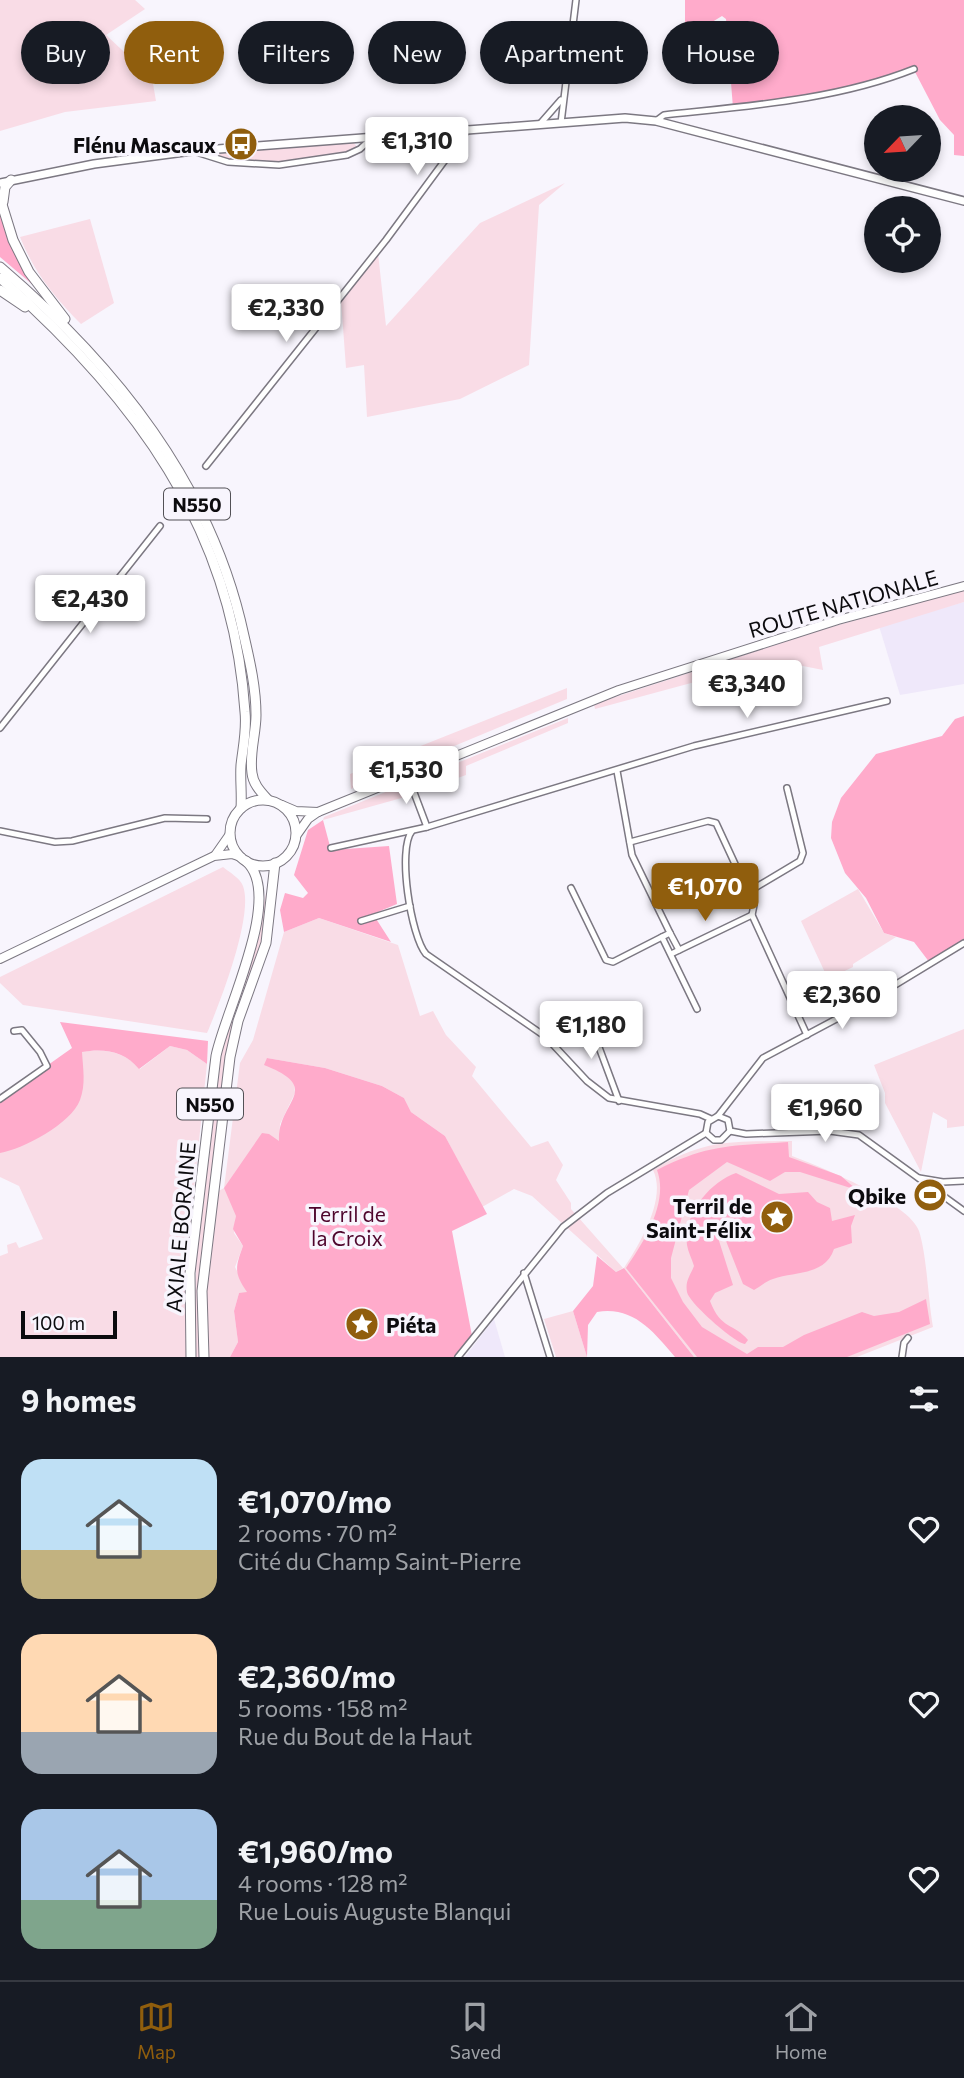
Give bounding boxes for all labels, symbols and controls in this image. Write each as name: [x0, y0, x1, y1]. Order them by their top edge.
chip: Buy: [21, 21, 110, 84]
chip: Rent: [124, 21, 224, 84]
chip: Filters: [238, 21, 354, 84]
chip: New: [368, 21, 466, 84]
chip: Apartment: [480, 21, 648, 84]
chip: House: [662, 21, 779, 84]
north arrow: [864, 105, 942, 182]
map controls: [864, 105, 941, 273]
pin: €1,310: [360, 118, 474, 177]
bus stop icon: Flénu Mascaux: [222, 125, 260, 163]
text: €1,310: [381, 126, 453, 154]
place label: Flénu Mascaux: [73, 132, 216, 157]
button: locate: [864, 196, 941, 273]
pin: €2,330: [229, 284, 343, 344]
text: €2,330: [248, 293, 324, 321]
road number: N550: [164, 489, 230, 520]
street label: ROUTE NATIONALE: [745, 564, 941, 642]
pin: €2,430: [33, 576, 147, 635]
text: €2,430: [51, 584, 129, 612]
pin: €3,340: [690, 660, 804, 720]
text: €3,340: [708, 669, 786, 697]
pin: €1,530: [349, 746, 463, 806]
text: €1,530: [369, 755, 443, 783]
pin: €1,070: [648, 864, 762, 923]
text: €1,070: [668, 872, 742, 900]
pin: €2,360: [785, 972, 899, 1031]
text: €2,360: [803, 980, 881, 1008]
pin: €1,180: [534, 1002, 648, 1061]
text: €1,180: [556, 1010, 626, 1038]
pin: €1,960: [768, 1084, 882, 1144]
road number: N550: [177, 1088, 243, 1120]
text: €1,960: [787, 1093, 863, 1121]
street label: AXIALE BORAINE: [160, 1141, 200, 1313]
sports icon: Qbike: [911, 1176, 949, 1214]
place label: Qbike: [848, 1183, 906, 1208]
place label: Terril de Saint-Félix: [646, 1193, 752, 1242]
place icon: Terril de Saint-Félix: [758, 1198, 796, 1236]
park label: Terril de la Croix: [308, 1201, 386, 1250]
place icon: Piéta: [343, 1305, 381, 1343]
scale bar: [21, 1308, 117, 1340]
text: 100 m: [32, 1311, 85, 1334]
place label: Piéta: [386, 1312, 436, 1337]
icon: filters: [905, 1380, 943, 1418]
text: 9 homes: [21, 1381, 136, 1418]
text: €1,070/mo: [238, 1482, 392, 1519]
icon: home: [77, 1487, 161, 1571]
icon: heart: [905, 1510, 943, 1548]
text: 2 rooms · 70 m²: [238, 1519, 397, 1547]
text: Cité du Champ Saint-Pierre: [238, 1547, 521, 1575]
text: €2,360/mo: [238, 1657, 396, 1694]
icon: home: [77, 1662, 161, 1746]
icon: heart: [905, 1685, 943, 1723]
text: 5 rooms · 158 m²: [238, 1694, 407, 1722]
text: Rue du Bout de la Haut: [238, 1722, 472, 1750]
text: €1,960/mo: [238, 1832, 393, 1869]
icon: home: [77, 1837, 161, 1921]
icon: heart: [905, 1860, 943, 1898]
text: 4 rooms · 128 m²: [238, 1869, 407, 1897]
text: Rue Louis Auguste Blanqui: [238, 1897, 511, 1925]
tab: Map: [137, 1998, 176, 2063]
tab: Saved: [450, 1998, 501, 2063]
tab: Home: [775, 1998, 827, 2063]

